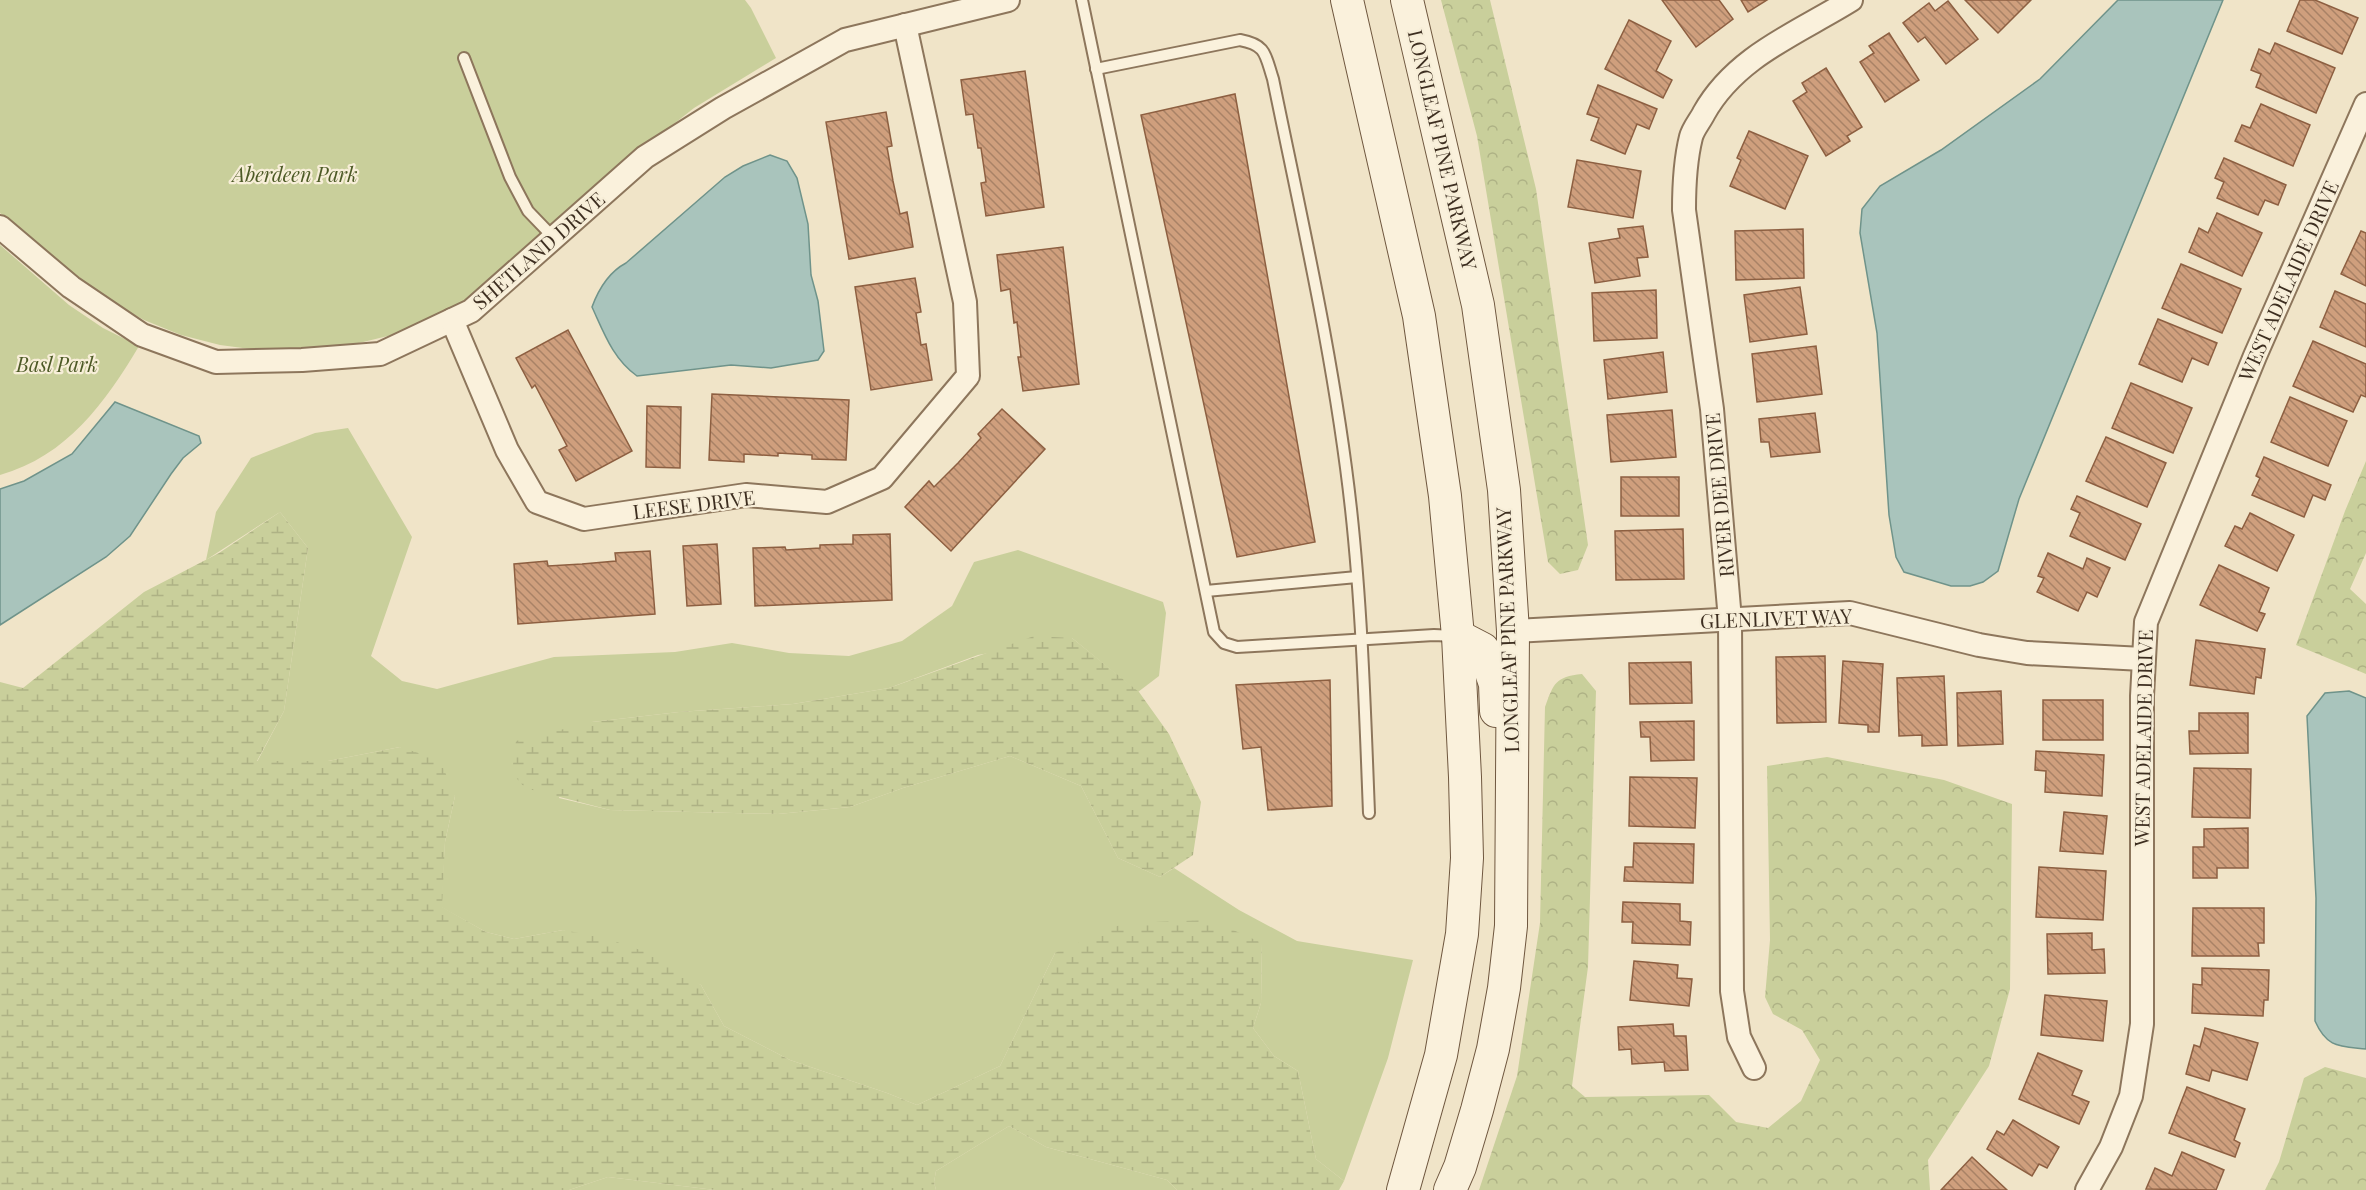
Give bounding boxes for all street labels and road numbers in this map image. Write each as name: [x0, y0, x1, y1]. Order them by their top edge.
street label: LONGLEAF PINE PARKWAY: [1403, 27, 1484, 273]
street label: WEST ADELAIDE DRIVE: [2231, 176, 2344, 386]
street label: SHETLAND DRIVE: [466, 185, 610, 315]
street label: RIVER DEE DRIVE: [1698, 412, 1739, 578]
street label: LEESE DRIVE: [631, 483, 756, 524]
street label: LONGLEAF PINE PARKWAY: [1489, 507, 1524, 753]
street label: GLENLIVET WAY: [1699, 601, 1853, 634]
street label: WEST ADELAIDE DRIVE: [2127, 629, 2158, 848]

